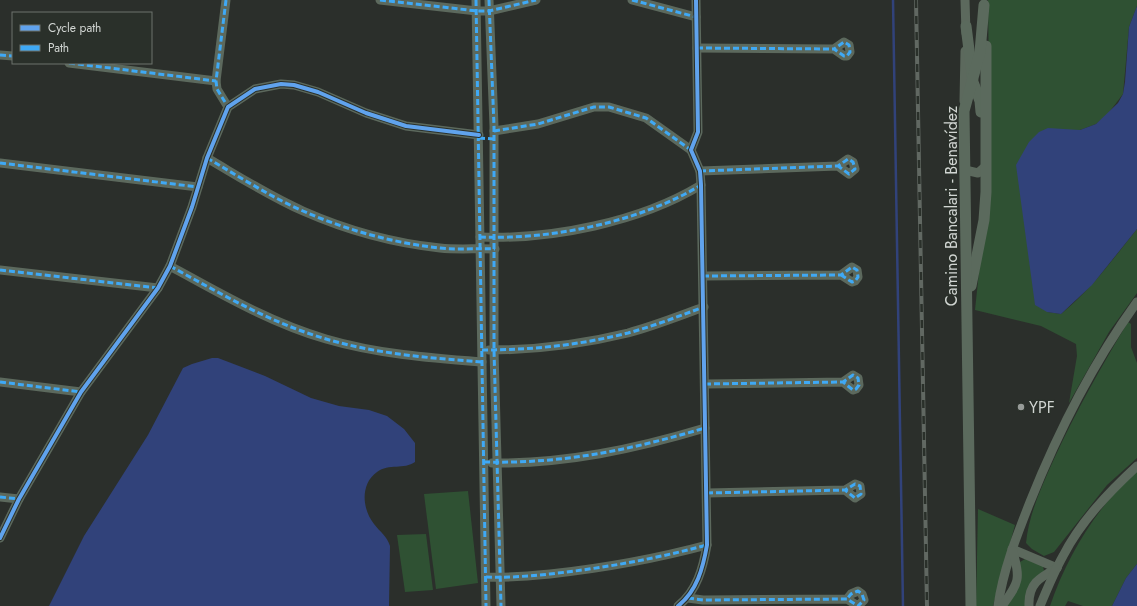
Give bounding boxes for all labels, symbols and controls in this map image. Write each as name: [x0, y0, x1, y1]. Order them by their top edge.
legend: [12, 12, 152, 64]
text: Cycle path: [48, 19, 101, 37]
text: Path: [48, 39, 69, 57]
street label: Camino Bancalari - Benavídez: [940, 105, 963, 306]
place label: YPF: [1029, 396, 1055, 419]
marker: YPF: [1016, 402, 1026, 412]

